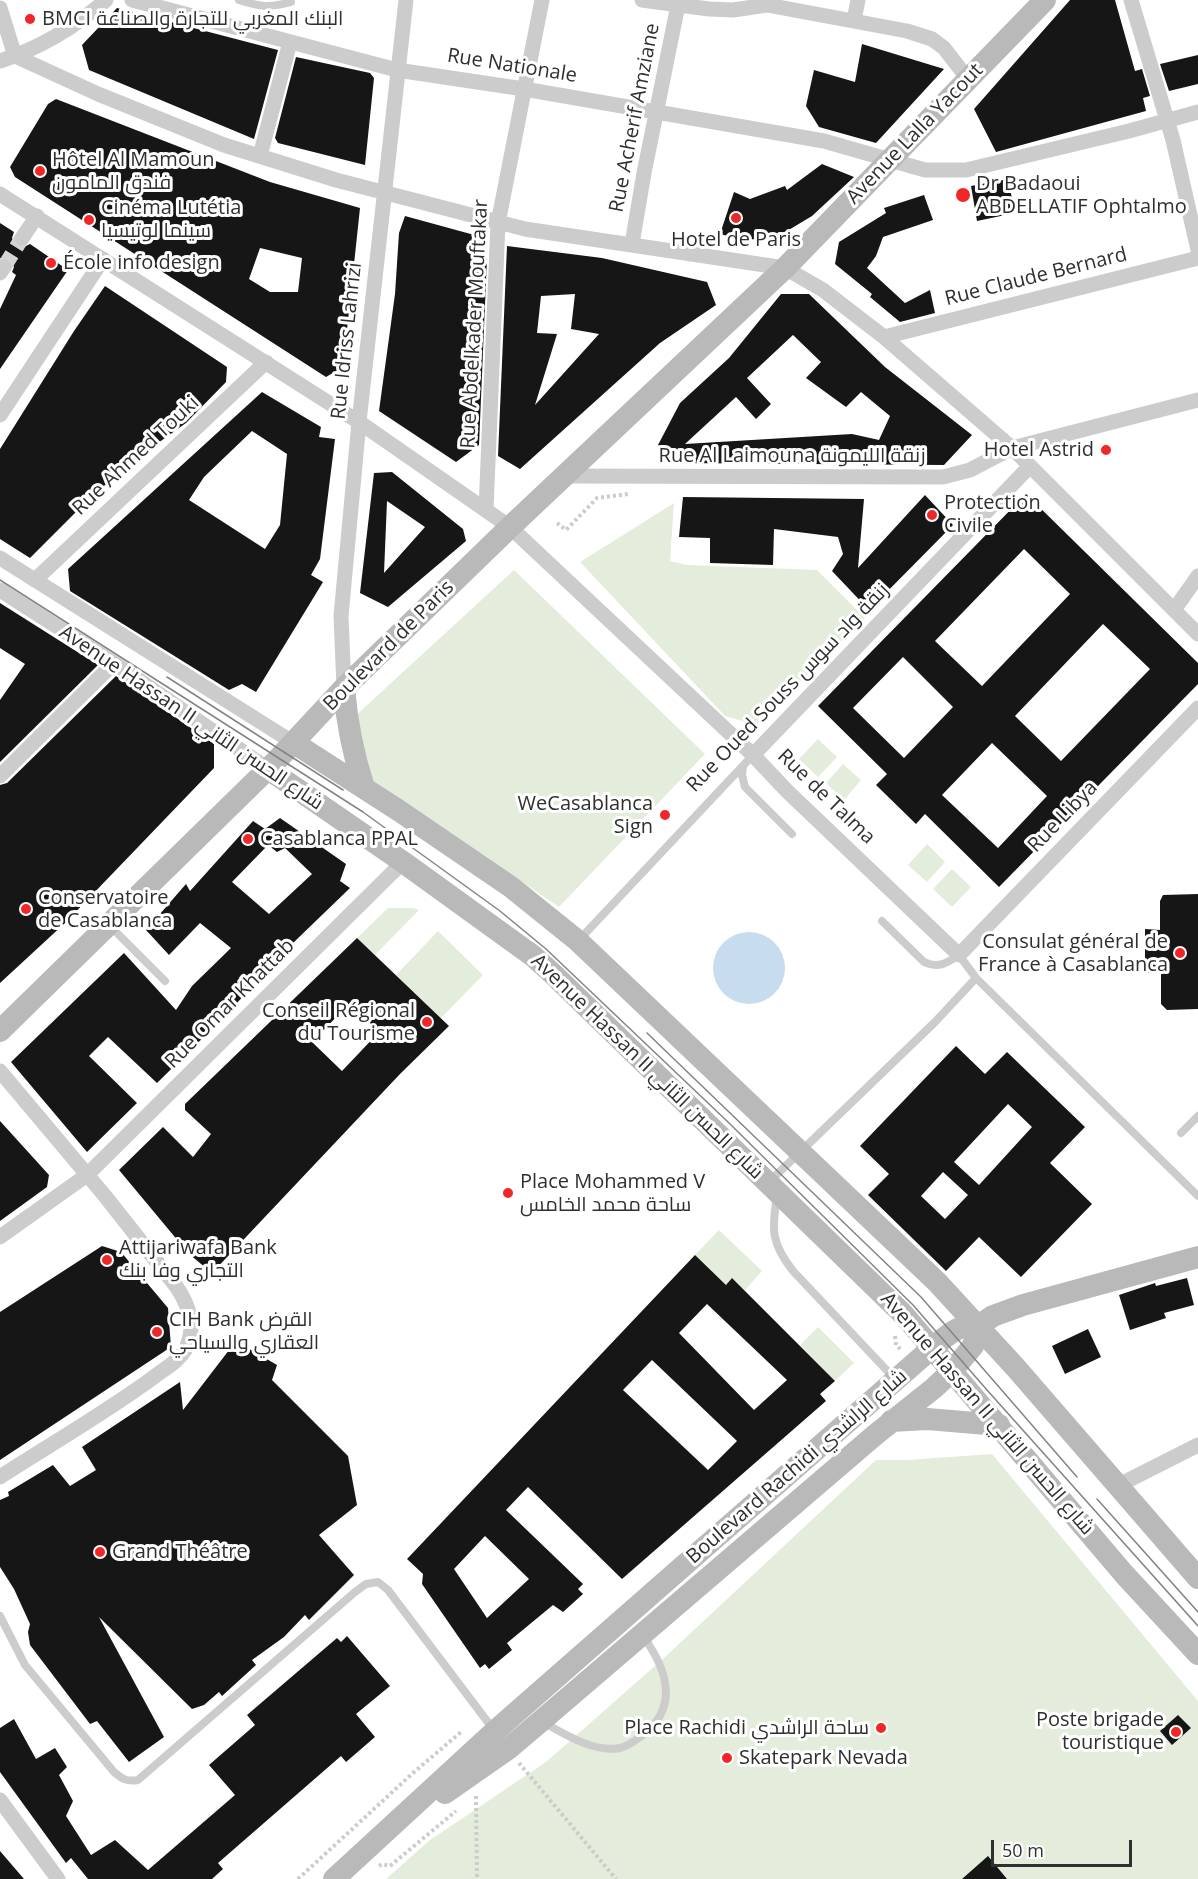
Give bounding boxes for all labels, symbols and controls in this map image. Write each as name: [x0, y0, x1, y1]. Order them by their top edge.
place label: BMCI البنك المغربي للتجارة والصناعة: [42, 7, 343, 31]
marker: BMCI البنك المغربي للتجارة والصناعة: [23, 12, 37, 26]
street label: Rue Acherif Amziane: [605, 21, 665, 215]
street label: Rue Nationale: [445, 44, 579, 88]
street label: Avenue Lalla Yacout: [842, 59, 988, 209]
place label: Hôtel Al Mamoun فندق المامون: [52, 148, 214, 195]
marker: Hôtel Al Mamoun فندق المامون: [33, 164, 47, 178]
place label: Dr Badaoui ABDELLATIF Ophtalmo: [976, 172, 1187, 219]
marker: Dr Badaoui ABDELLATIF Ophtalmo: [954, 186, 972, 204]
place label: Cinéma Lutétia سينما لوتيسيا: [101, 196, 241, 243]
street label: Rue Abdelkader Mouftakar: [456, 199, 494, 449]
marker: Hotel de Paris: [729, 211, 743, 225]
marker: Cinéma Lutétia سينما لوتيسيا: [82, 213, 96, 227]
place label: Hotel de Paris: [671, 228, 801, 252]
street label: Rue Claude Bernard: [942, 243, 1130, 311]
place label: École info design: [63, 251, 220, 275]
marker: École info design: [44, 256, 58, 270]
street label: Rue Idriss Lahrizi: [327, 261, 367, 421]
street label: Rue Ahmed Touki: [68, 391, 204, 521]
place label: Hotel Astrid: [984, 438, 1094, 462]
marker: Hotel Astrid: [1099, 443, 1113, 457]
street label: Rue Al Laimouna زنقة الليمونة: [659, 444, 925, 468]
place label: Protection Civile: [944, 491, 1041, 538]
marker: Protection Civile: [925, 508, 939, 522]
street label: Boulevard de Paris: [319, 576, 459, 716]
street label: Rue Oued Souss زنقة واد سوس: [682, 579, 894, 797]
street label: Avenue Hassan II شارع الحسن الثاني: [54, 620, 328, 816]
street label: Rue de Talma: [772, 744, 880, 850]
street label: Rue Libya: [1023, 776, 1103, 858]
place label: WeCasablanca Sign: [518, 792, 653, 839]
marker: WeCasablanca Sign: [658, 808, 672, 822]
place label: Casablanca PPAL: [260, 827, 418, 851]
marker: Casablanca PPAL: [241, 832, 255, 846]
place label: Conservatoire de Casablanca: [38, 886, 172, 933]
marker: Conservatoire de Casablanca: [19, 902, 33, 916]
place label: Consulat général de France à Casablanca: [978, 930, 1168, 977]
street label: Rue Omar Khattab: [160, 934, 300, 1074]
marker: Consulat général de France à Casablanca: [1173, 946, 1187, 960]
street label: Avenue Hassan II شارع الحسن الثاني: [526, 950, 768, 1184]
place label: Conseil Régional du Tourisme: [262, 999, 415, 1046]
marker: Conseil Régional du Tourisme: [420, 1015, 434, 1029]
place label: Place Mohammed V ساحة محمد الخامس: [520, 1170, 705, 1217]
marker: Place Mohammed V ساحة محمد الخامس: [501, 1186, 515, 1200]
place label: Attijariwafa Bank التجاري وفا بنك: [119, 1236, 277, 1283]
marker: Attijariwafa Bank التجاري وفا بنك: [100, 1253, 114, 1267]
street label: Avenue Hassan II شارع الحسن الثاني: [875, 1288, 1099, 1540]
place label: CIH Bank القرض العقاري والسياحي: [169, 1308, 319, 1355]
marker: CIH Bank القرض العقاري والسياحي: [150, 1325, 164, 1339]
street label: Boulevard Rachidi شارع الراشدي: [682, 1365, 912, 1569]
place label: Grand Théâtre: [112, 1540, 248, 1564]
marker: Grand Théâtre: [93, 1545, 107, 1559]
place label: Poste brigade touristique: [1036, 1708, 1164, 1755]
place label: Place Rachidi ساحة الراشدي: [624, 1716, 869, 1740]
marker: Place Rachidi ساحة الراشدي: [874, 1721, 888, 1735]
marker: Poste brigade touristique: [1169, 1725, 1183, 1739]
place label: Skatepark Nevada: [739, 1746, 908, 1770]
marker: Skatepark Nevada: [720, 1751, 734, 1765]
scale bar: [994, 1828, 1135, 1866]
text: 50 m: [1002, 1838, 1044, 1862]

